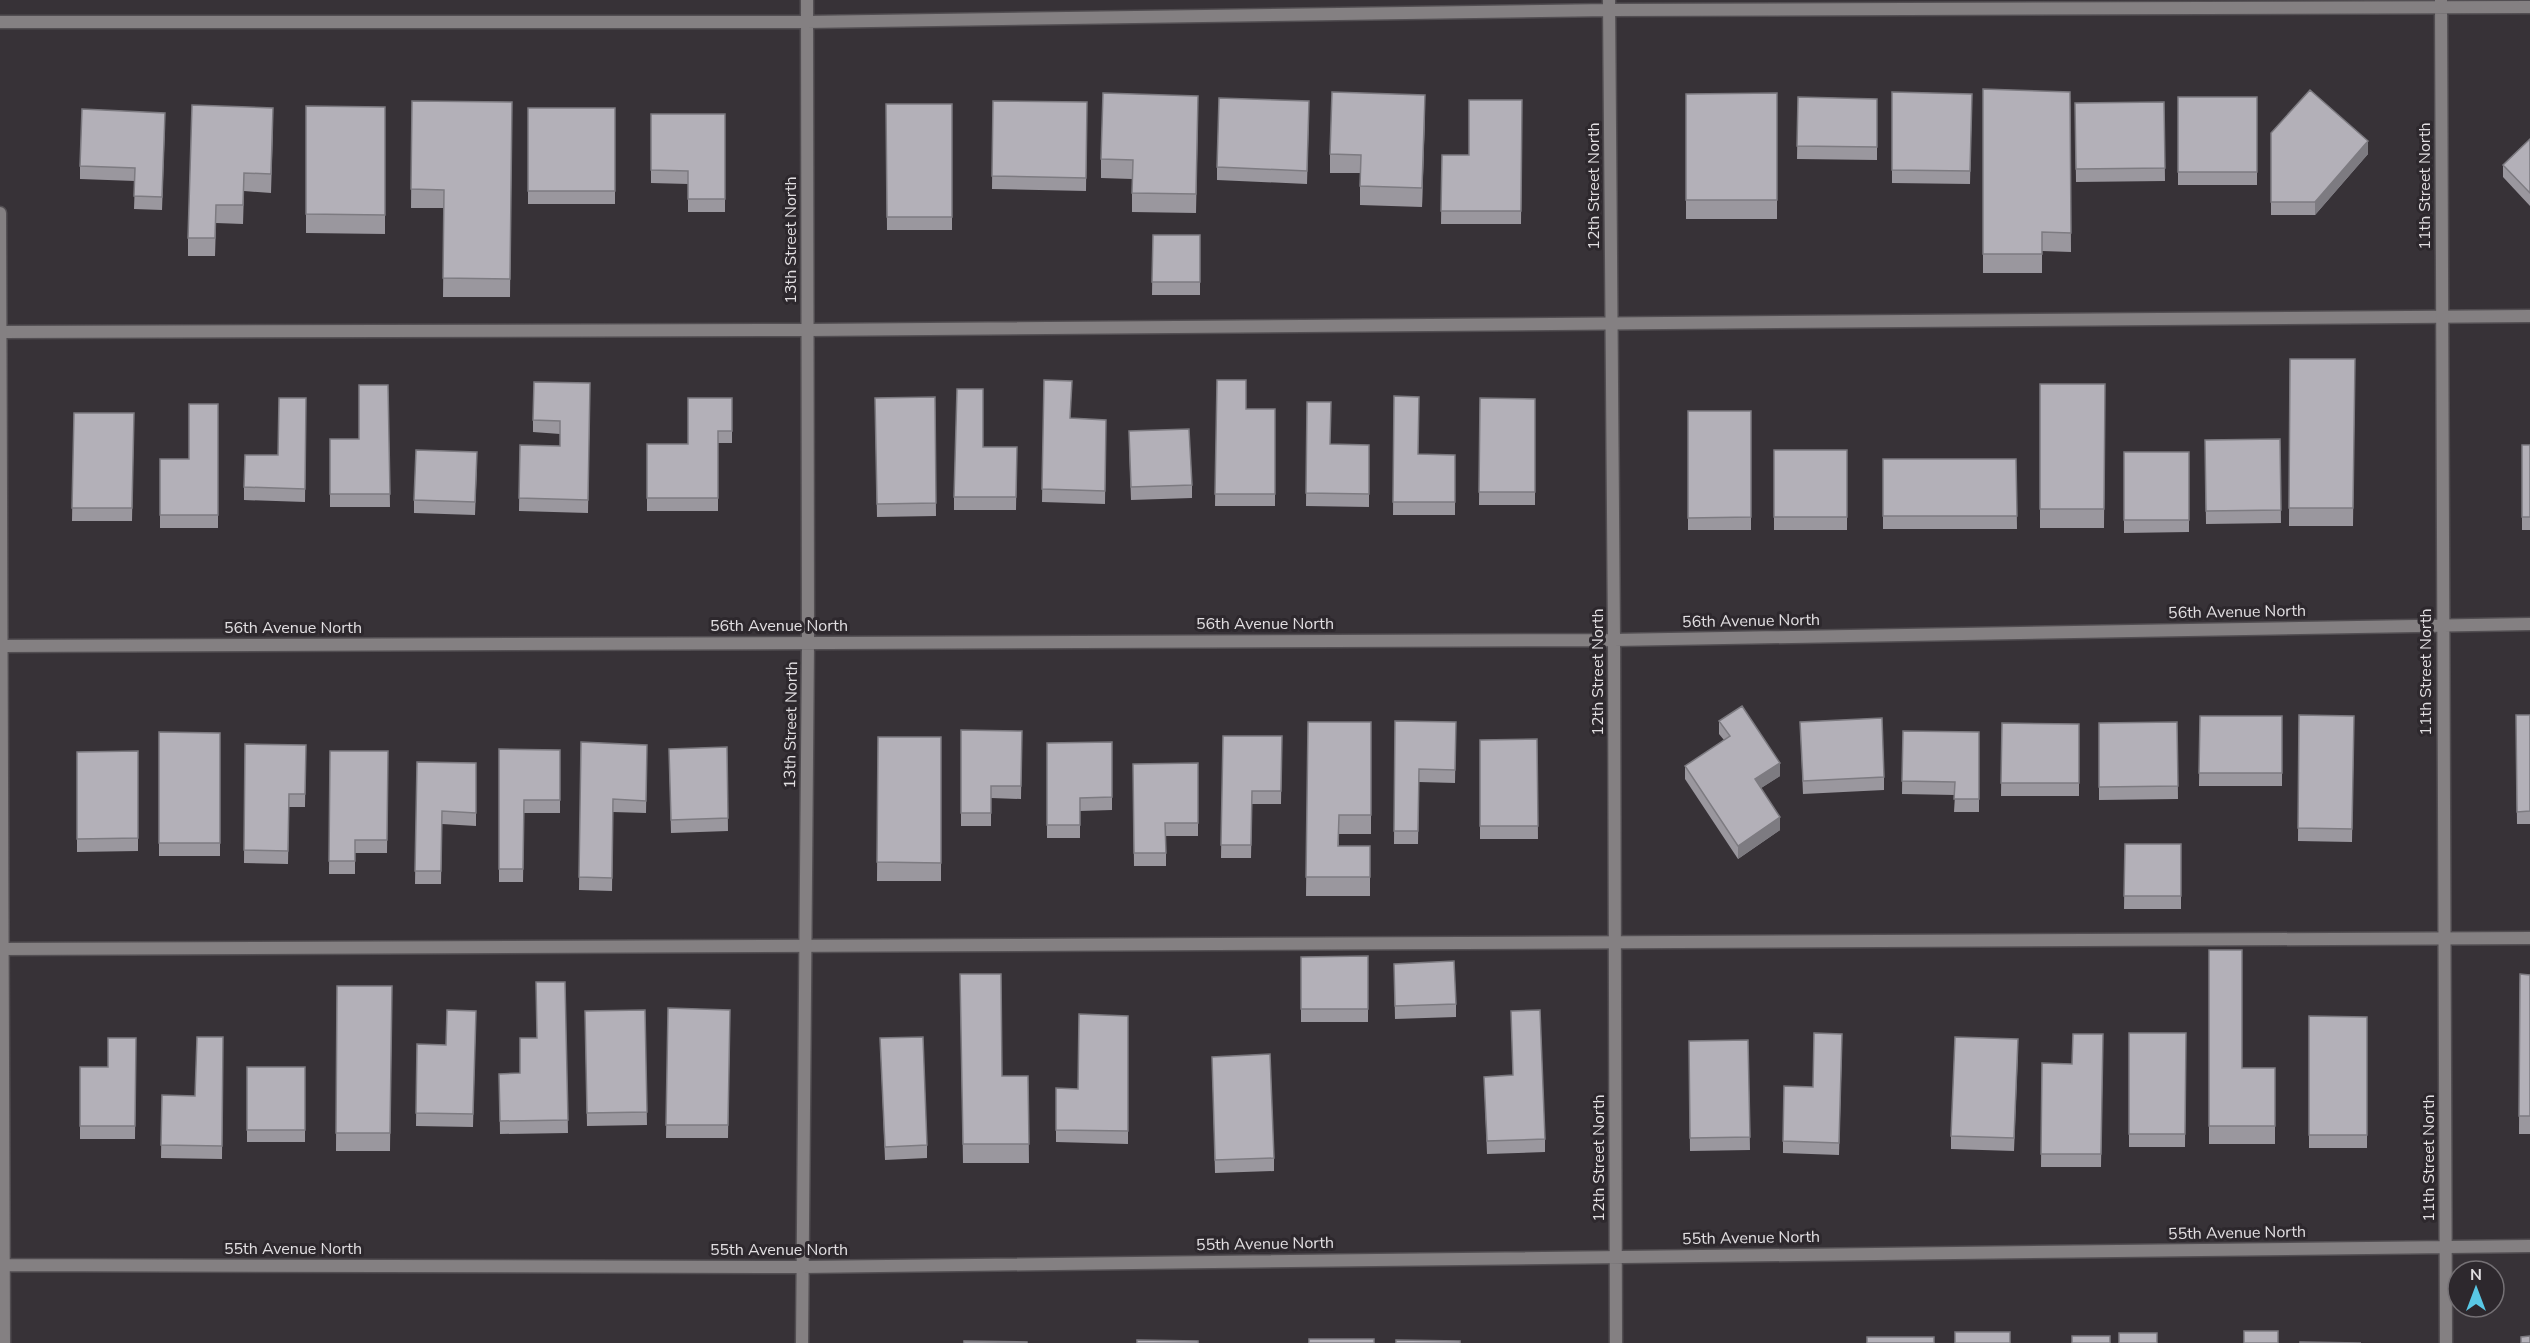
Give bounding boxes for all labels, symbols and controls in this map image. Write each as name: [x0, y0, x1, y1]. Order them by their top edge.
street label: 12th Street North: [1583, 122, 1605, 250]
street label: 11th Street North: [2414, 122, 2436, 250]
street label: 13th Street North: [780, 176, 802, 304]
street label: 56th Avenue North: [2168, 600, 2306, 624]
street label: 12th Street North: [1587, 608, 1609, 736]
street label: 11th Street North: [2415, 608, 2437, 736]
street label: 56th Avenue North: [1682, 609, 1820, 633]
street label: 56th Avenue North: [1196, 613, 1334, 635]
street label: 56th Avenue North: [710, 615, 848, 637]
street label: 56th Avenue North: [224, 617, 362, 639]
street label: 13th Street North: [779, 661, 803, 789]
street label: 12th Street North: [1588, 1094, 1610, 1222]
street label: 11th Street North: [2418, 1094, 2440, 1222]
street label: 55th Avenue North: [2168, 1221, 2306, 1245]
street label: 55th Avenue North: [1682, 1226, 1820, 1250]
street label: 55th Avenue North: [1196, 1232, 1334, 1256]
street label: 55th Avenue North: [224, 1238, 362, 1260]
street label: 55th Avenue North: [710, 1239, 848, 1261]
north arrow: [2446, 1259, 2506, 1319]
text: N: [2470, 1264, 2482, 1286]

